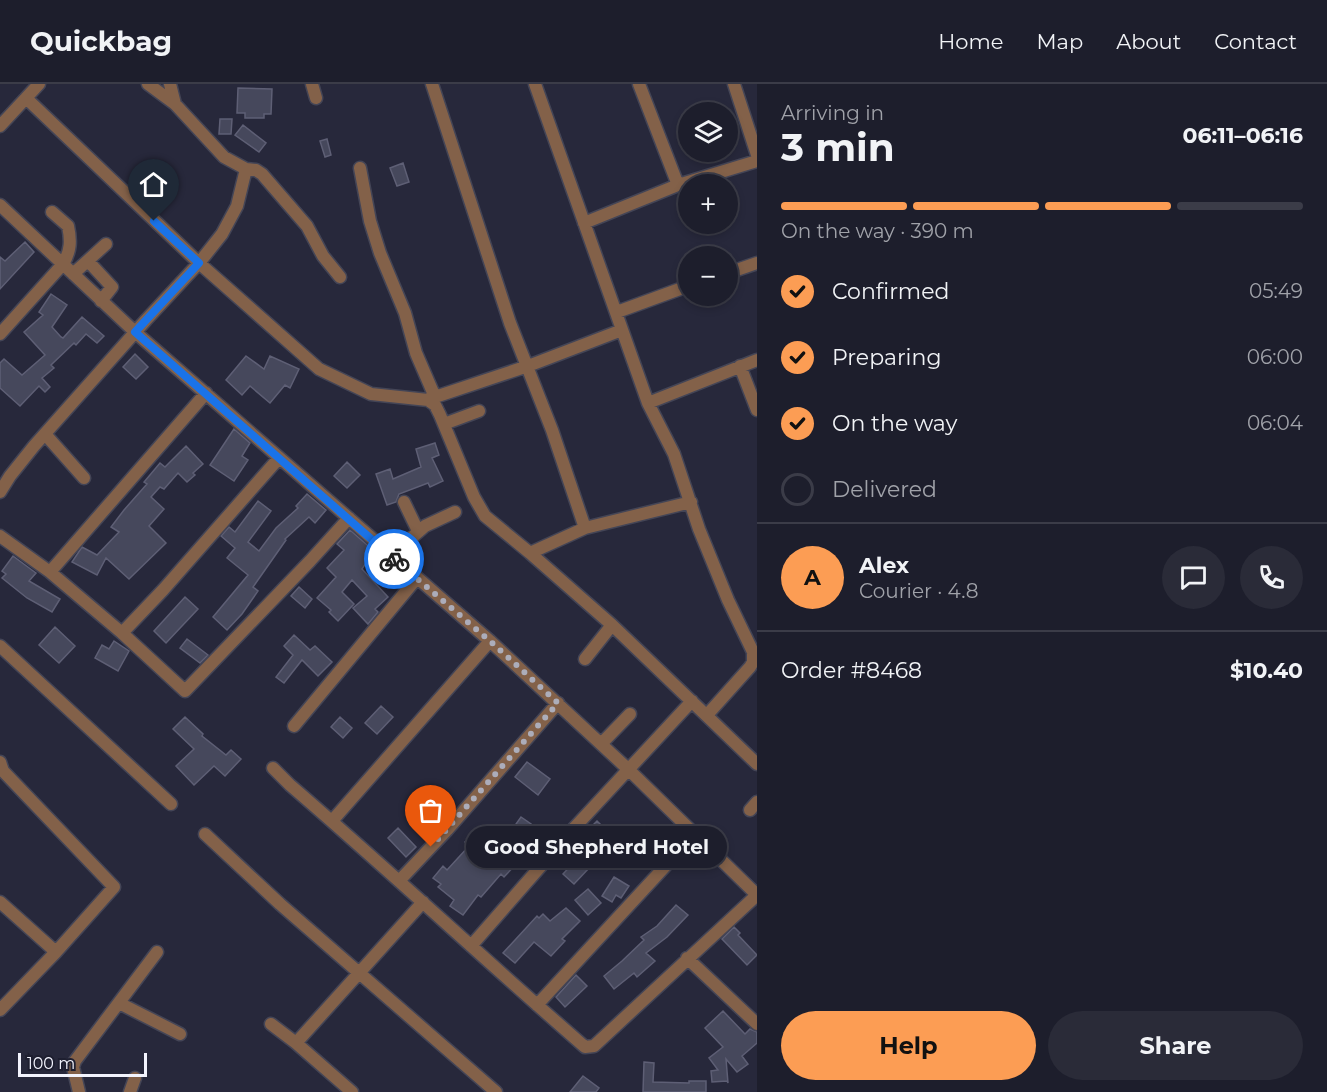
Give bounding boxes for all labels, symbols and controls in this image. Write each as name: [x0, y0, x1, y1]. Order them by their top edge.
text: Quickbag: [30, 24, 172, 58]
text: Home: [938, 29, 1003, 54]
text: Map: [1036, 29, 1083, 54]
text: About: [1116, 29, 1181, 54]
text: Contact: [1214, 29, 1297, 54]
text: Arriving in: [781, 101, 884, 125]
map controls: [678, 102, 738, 306]
button: layers: [678, 102, 738, 162]
text: 06:11–06:16: [1183, 122, 1303, 149]
text: 3 min: [781, 123, 895, 171]
pin: [128, 159, 179, 221]
icon: home: [137, 168, 170, 201]
button: +: [678, 174, 738, 234]
text: On the way · 390 m: [781, 219, 974, 243]
button: −: [678, 246, 738, 306]
icon: check: [781, 275, 814, 308]
text: Confirmed: [832, 278, 949, 305]
text: 05:49: [1249, 279, 1303, 303]
icon: check: [781, 341, 814, 374]
text: Preparing: [832, 344, 941, 371]
text: 06:00: [1247, 345, 1303, 369]
icon: check: [781, 407, 814, 440]
text: On the way: [832, 410, 957, 437]
text: 06:04: [1247, 411, 1303, 435]
text: Delivered: [832, 476, 937, 503]
courier: [364, 529, 424, 589]
icon: bike: [378, 543, 411, 576]
button: chat: [1162, 546, 1225, 609]
button: phone: [1240, 546, 1303, 609]
text: Alex: [859, 552, 909, 579]
text: A: [804, 564, 821, 591]
text: Courier · 4.8: [859, 579, 978, 603]
text: Order #8468: [781, 657, 922, 684]
text: $10.40: [1230, 657, 1303, 684]
pin: [405, 785, 456, 847]
icon: bag: [414, 794, 447, 827]
callout: Good Shepherd Hotel: [467, 826, 728, 868]
text: Good Shepherd Hotel: [484, 835, 709, 859]
button: Help: [781, 1011, 1036, 1080]
button: Share: [1048, 1011, 1303, 1080]
scale bar: [18, 1050, 147, 1078]
text: 100 m: [27, 1054, 75, 1073]

